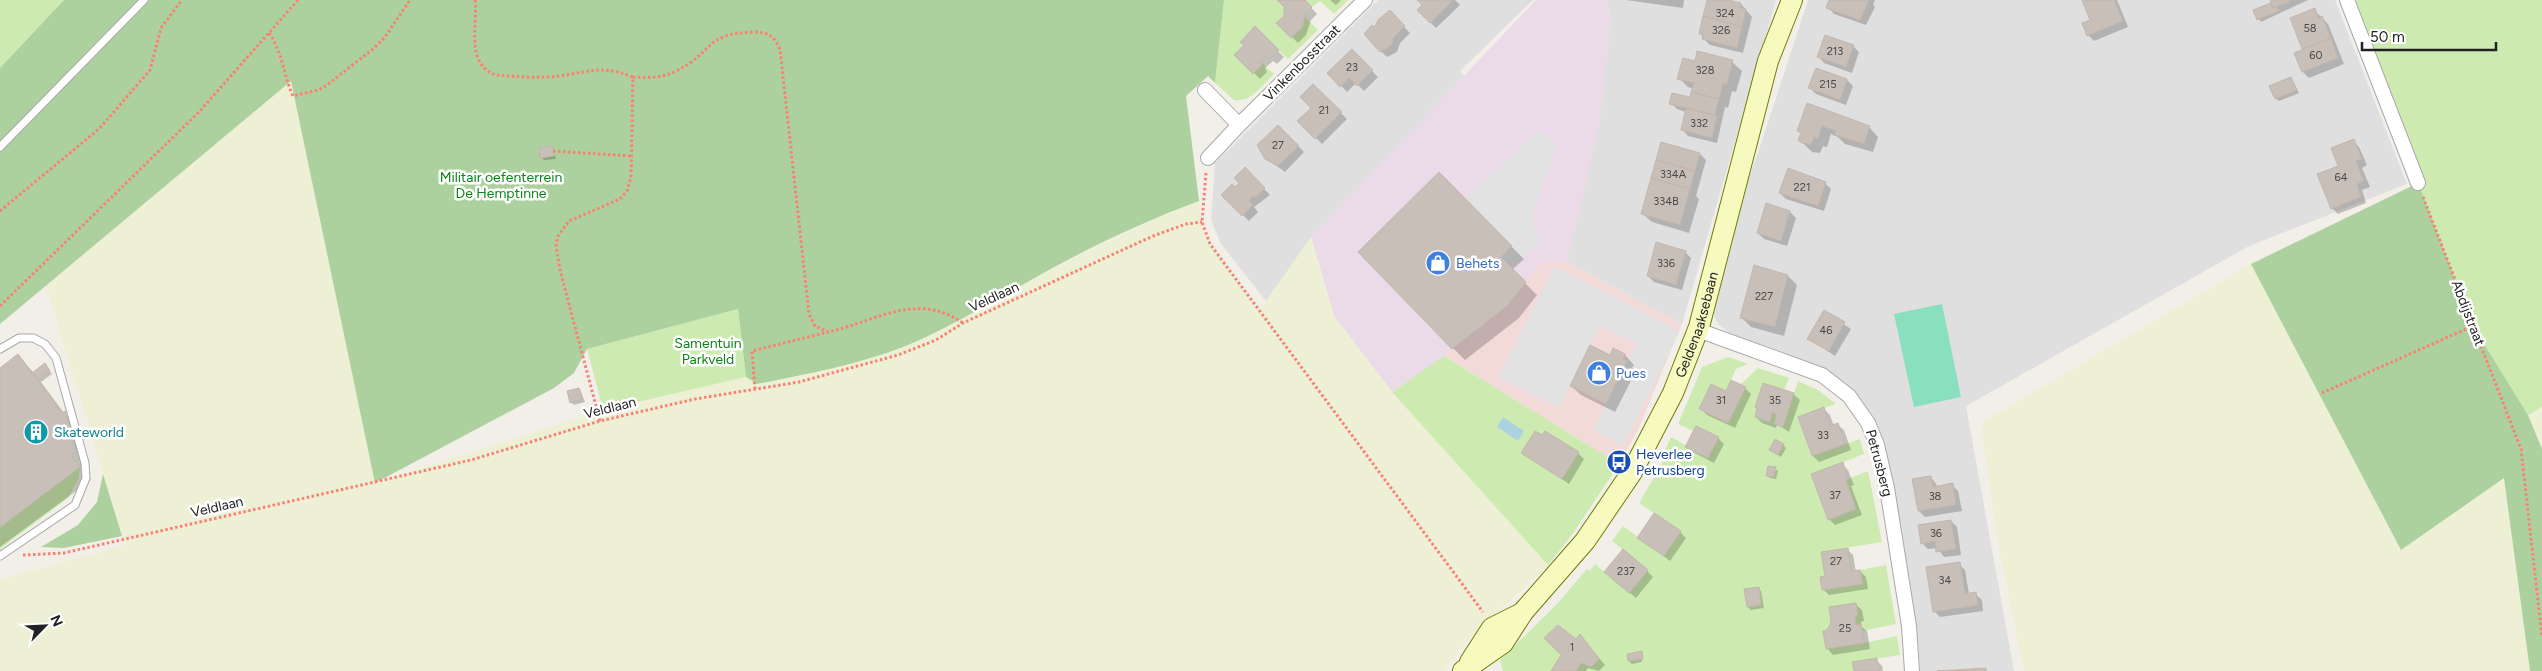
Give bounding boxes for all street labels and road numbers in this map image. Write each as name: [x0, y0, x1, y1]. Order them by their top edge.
street label: Vinkenbosstraat: [1260, 21, 1344, 105]
street label: Geldenaaksebaan: [1671, 270, 1722, 380]
street label: Veldlaan: [966, 278, 1022, 316]
street label: Abdijstraat: [2448, 278, 2488, 348]
street label: Veldlaan: [582, 393, 638, 423]
street label: Petrusberg: [1862, 428, 1896, 498]
street label: Veldlaan: [189, 493, 245, 521]

